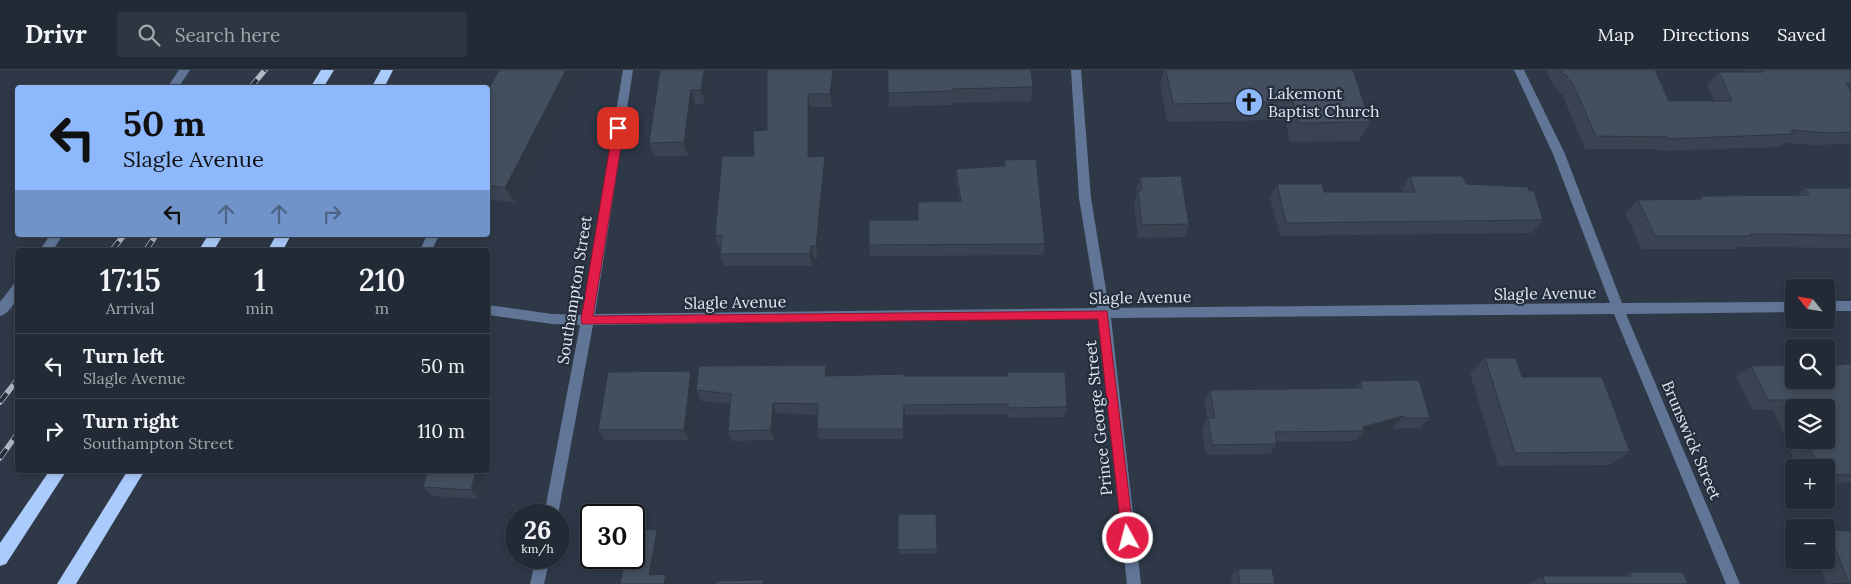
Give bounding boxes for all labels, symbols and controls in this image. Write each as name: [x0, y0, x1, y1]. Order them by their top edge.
search box: [117, 12, 467, 57]
text: Drivr: [25, 19, 87, 50]
icon: search: [135, 21, 163, 49]
text: Search here: [175, 23, 280, 47]
text: Map: [1598, 23, 1634, 46]
text: Directions: [1662, 23, 1749, 46]
text: Saved: [1777, 23, 1826, 46]
place label: Lakemont Baptist Church: [1268, 83, 1380, 121]
church icon: Lakemont Baptist Church: [1234, 87, 1264, 117]
text: 50 m: [123, 101, 206, 146]
icon: left: [40, 105, 105, 170]
pin: [597, 107, 639, 149]
icon: arrive: [604, 114, 632, 142]
text: Slagle Avenue: [123, 145, 264, 173]
icon: left: [159, 200, 187, 228]
icon: ahead: [212, 200, 240, 228]
icon: ahead: [265, 200, 293, 228]
icon: right: [318, 200, 346, 228]
street label: Southampton Street: [552, 213, 596, 366]
text: 17:15: [100, 261, 161, 299]
text: 1: [254, 261, 266, 299]
text: 210: [359, 261, 405, 299]
north arrow: [1785, 279, 1835, 329]
map controls: [1785, 279, 1835, 569]
street label: Slagle Avenue: [1494, 282, 1597, 304]
street label: Slagle Avenue: [1089, 286, 1192, 308]
street label: Slagle Avenue: [684, 291, 787, 313]
text: Arrival: [106, 298, 155, 318]
text: min: [246, 298, 274, 318]
text: m: [375, 298, 389, 318]
street label: Prince George Street: [1080, 339, 1116, 497]
button: search: [1785, 339, 1835, 389]
text: Turn left: [83, 344, 164, 368]
icon: left: [40, 352, 68, 380]
text: 50 m: [421, 354, 465, 378]
text: Slagle Avenue: [83, 368, 185, 388]
street label: Brunswick Street: [1658, 377, 1726, 503]
button: layers: [1785, 399, 1835, 449]
text: Turn right: [83, 409, 179, 433]
icon: right: [40, 417, 68, 445]
text: 110 m: [417, 419, 465, 443]
text: Southampton Street: [83, 433, 234, 453]
button: +: [1785, 459, 1835, 509]
speed limit sign: 30: [580, 504, 645, 569]
position arrow: [1101, 511, 1153, 563]
text: 26: [524, 514, 551, 546]
button: −: [1785, 519, 1835, 569]
text: km/h: [521, 541, 554, 556]

